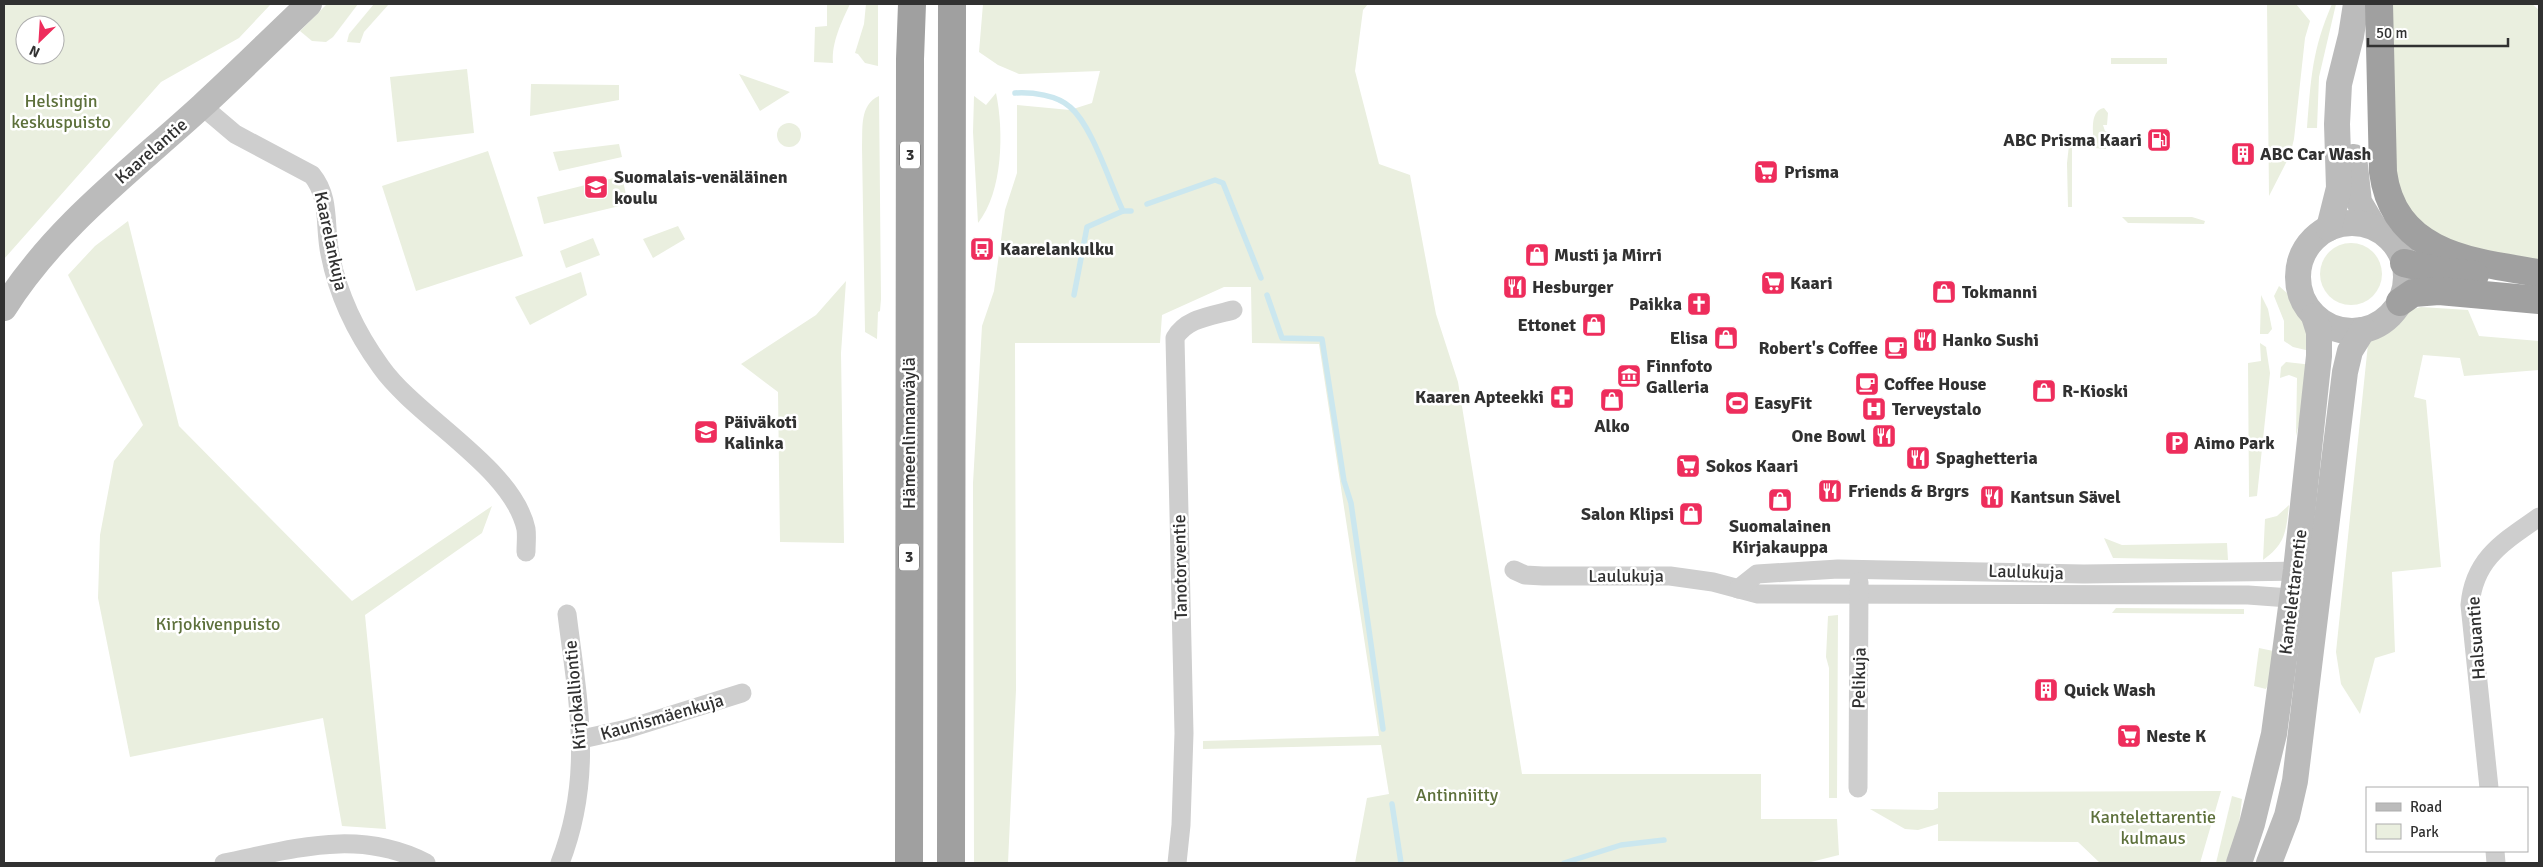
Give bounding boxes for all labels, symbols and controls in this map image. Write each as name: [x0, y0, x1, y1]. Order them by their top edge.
north arrow: [15, 15, 65, 65]
scale bar: [2368, 15, 2508, 47]
text: 50 m: [2376, 24, 2407, 42]
text: N: [27, 42, 43, 61]
park label: Helsingin keskuspuisto: [11, 90, 111, 133]
street label: Kaarelantie: [110, 114, 192, 188]
fuel station icon: ABC Prisma Kaari: [2146, 127, 2172, 153]
place label: ABC Prisma Kaari: [2003, 129, 2142, 151]
building icon: ABC Car Wash: [2230, 141, 2256, 167]
road number: 3: [900, 142, 920, 168]
place label: ABC Car Wash: [2260, 143, 2372, 165]
supermarket icon: Prisma: [1753, 159, 1779, 185]
place label: Prisma: [1784, 161, 1839, 183]
place label: Suomalais-venäläinen koulu: [614, 166, 788, 209]
school or university icon: Suomalais-venäläinen koulu: [583, 174, 609, 200]
street label: Kaarelankuja: [310, 189, 352, 293]
bus stop icon: Kaarelankulku: [969, 236, 995, 262]
place label: Kaarelankulku: [1000, 238, 1114, 260]
shop icon: Musti ja Mirri: [1524, 242, 1550, 268]
place label: Musti ja Mirri: [1554, 244, 1662, 266]
supermarket icon: Kaari: [1760, 270, 1786, 296]
place label: Kaari: [1790, 272, 1833, 294]
restaurant icon: Hesburger: [1502, 274, 1528, 300]
place label: Hesburger: [1532, 276, 1614, 298]
shop icon: Tokmanni: [1931, 279, 1957, 305]
place label: Tokmanni: [1962, 281, 2037, 303]
church icon: Paikka: [1686, 291, 1712, 317]
place label: Paikka: [1629, 293, 1682, 315]
shop icon: Ettonet: [1581, 312, 1607, 338]
place label: Ettonet: [1518, 314, 1576, 336]
shop icon: Elisa: [1713, 325, 1739, 351]
place label: Elisa: [1670, 327, 1708, 349]
restaurant icon: Hanko Sushi: [1912, 327, 1938, 353]
place label: Hanko Sushi: [1942, 329, 2039, 351]
cafe icon: Robert's Coffee: [1883, 335, 1909, 361]
place label: Robert's Coffee: [1759, 337, 1878, 359]
place label: Finnfoto Galleria: [1646, 355, 1712, 398]
street label: Hämeenlinnanväylä: [898, 357, 920, 509]
museum icon: Finnfoto Galleria: [1616, 363, 1642, 389]
cafe icon: Coffee House: [1854, 371, 1880, 397]
place label: Coffee House: [1884, 373, 1987, 395]
shop icon: R-Kioski: [2031, 378, 2057, 404]
place label: R-Kioski: [2062, 380, 2128, 402]
pharmacy icon: Kaaren Apteekki: [1549, 384, 1575, 410]
place label: Kaaren Apteekki: [1415, 386, 1544, 408]
shop icon: Alko: [1599, 387, 1625, 413]
sports icon: EasyFit: [1724, 390, 1750, 416]
place label: EasyFit: [1754, 392, 1812, 414]
hospital icon: Terveystalo: [1861, 396, 1887, 422]
place label: Terveystalo: [1892, 398, 1981, 420]
place label: Päiväkoti Kalinka: [724, 411, 797, 454]
place label: Alko: [1594, 415, 1630, 437]
school or university icon: Päiväkoti Kalinka: [693, 419, 719, 445]
restaurant icon: One Bowl: [1871, 423, 1897, 449]
place label: One Bowl: [1792, 425, 1866, 447]
parking icon: Aimo Park: [2164, 430, 2190, 456]
place label: Aimo Park: [2194, 432, 2275, 454]
restaurant icon: Spaghetteria: [1905, 445, 1931, 471]
place label: Spaghetteria: [1936, 447, 2038, 469]
supermarket icon: Sokos Kaari: [1675, 453, 1701, 479]
place label: Sokos Kaari: [1706, 455, 1798, 477]
restaurant icon: Friends & Brgrs: [1817, 478, 1843, 504]
place label: Friends & Brgrs: [1848, 480, 1969, 502]
restaurant icon: Kantsun Sävel: [1979, 484, 2005, 510]
place label: Kantsun Sävel: [2010, 486, 2121, 508]
shop icon: Suomalainen Kirjakauppa: [1767, 487, 1793, 513]
shop icon: Salon Klipsi: [1678, 501, 1704, 527]
place label: Salon Klipsi: [1581, 503, 1674, 525]
street label: Tanotorventie: [1168, 514, 1192, 620]
place label: Suomalainen Kirjakauppa: [1729, 515, 1831, 558]
street label: Kantelettarentie: [2274, 528, 2312, 656]
road number: 3: [899, 544, 919, 570]
street label: Laulukuja: [1988, 560, 2064, 584]
street label: Laulukuja: [1588, 565, 1664, 587]
street label: Halsuantie: [2462, 596, 2490, 680]
park label: Kirjokivenpuisto: [156, 613, 280, 635]
street label: Kirjokalliontie: [559, 639, 591, 751]
street label: Pelikuja: [1847, 647, 1871, 709]
building icon: Quick Wash: [2033, 677, 2059, 703]
place label: Quick Wash: [2064, 679, 2156, 701]
street label: Kaunismäenkuja: [598, 689, 726, 745]
supermarket icon: Neste K: [2116, 723, 2142, 749]
place label: Neste K: [2146, 725, 2207, 747]
park label: Antinniitty: [1416, 784, 1499, 806]
legend: [2366, 787, 2528, 852]
text: Road: [2410, 798, 2442, 816]
park label: Kantelettarentie kulmaus: [2090, 806, 2216, 849]
text: Park: [2410, 823, 2439, 841]

